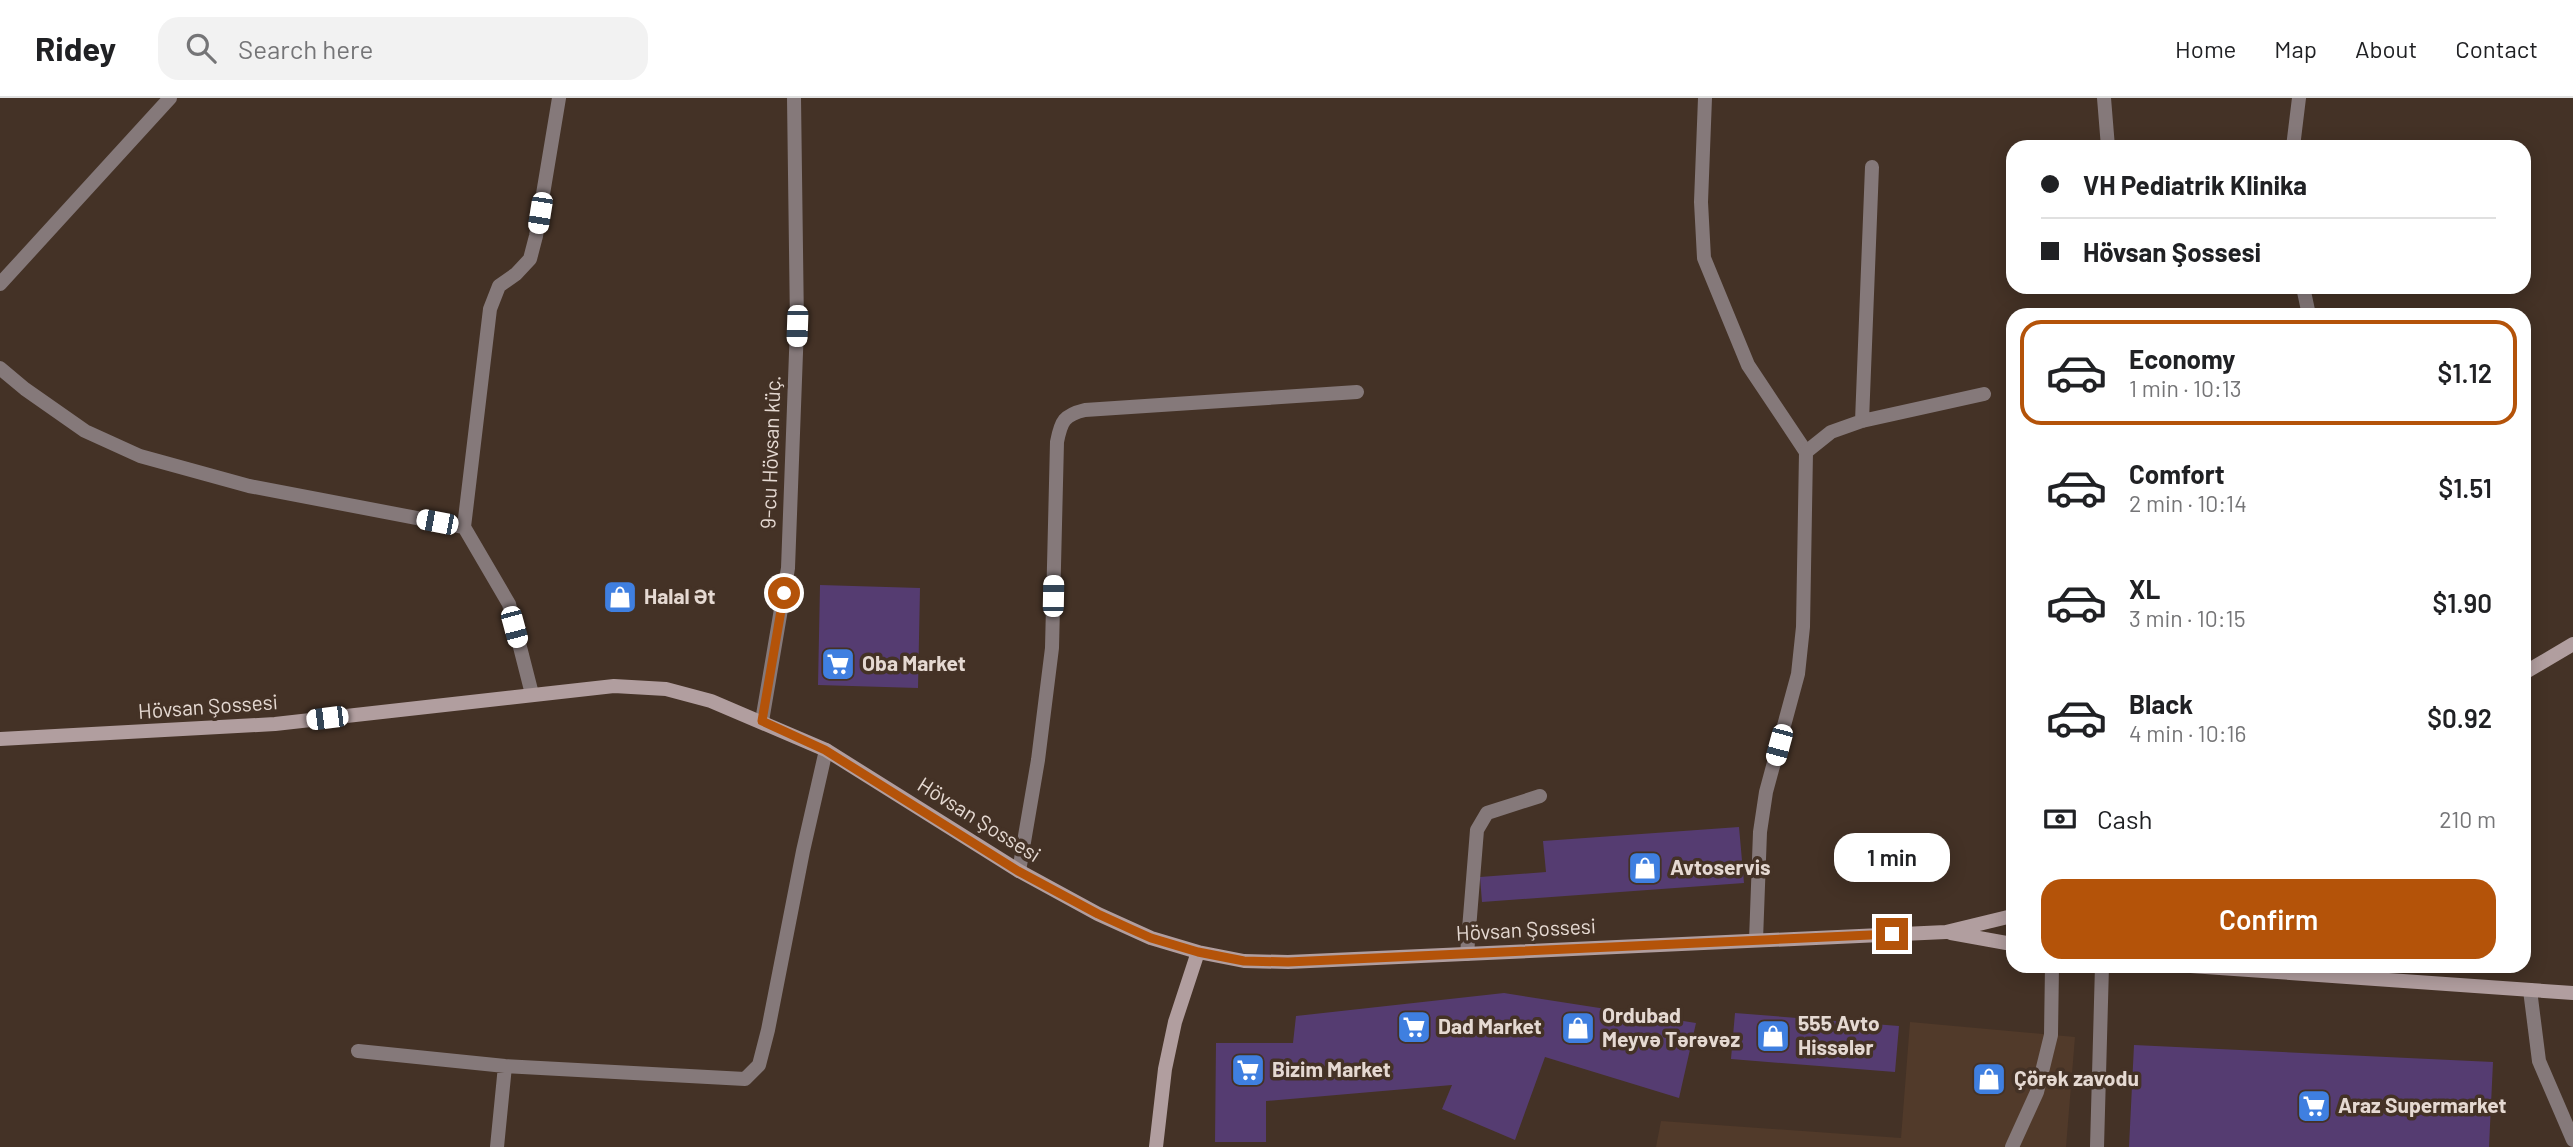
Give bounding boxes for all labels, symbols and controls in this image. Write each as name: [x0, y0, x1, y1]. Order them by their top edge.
search box: [158, 17, 648, 80]
text: Ridey: [35, 28, 116, 68]
icon: search: [182, 29, 220, 67]
text: Search here: [238, 33, 373, 64]
text: Home: [2175, 34, 2236, 63]
text: Map: [2274, 34, 2317, 63]
text: About: [2355, 34, 2417, 63]
text: Contact: [2455, 34, 2538, 63]
text: VH Pediatrik Klinika: [2083, 169, 2307, 200]
car: [527, 191, 554, 235]
text: Hövsan Şossesi: [2083, 236, 2261, 267]
car: [786, 305, 809, 347]
icon: car: [2045, 341, 2108, 404]
text: Economy: [2129, 343, 2235, 374]
text: $1.12: [2437, 357, 2492, 388]
text: 1 min · 10:13: [2129, 374, 2242, 402]
street label: 9-cu Hövsan küç.: [754, 375, 785, 529]
icon: car: [2045, 456, 2108, 519]
text: Comfort: [2129, 458, 2225, 489]
text: $1.51: [2438, 472, 2492, 503]
text: 2 min · 10:14: [2129, 489, 2247, 517]
car: [415, 508, 460, 536]
icon: car: [2045, 571, 2108, 634]
text: XL: [2129, 573, 2160, 604]
car: [1043, 575, 1064, 617]
route start: [768, 577, 800, 609]
shop icon: Halal Ət: [601, 578, 639, 616]
place label: Halal Ət: [644, 583, 715, 608]
text: $1.90: [2433, 587, 2492, 618]
car: [499, 604, 530, 650]
text: 3 min · 10:15: [2129, 604, 2245, 632]
supermarket icon: Oba Market: [819, 645, 857, 683]
place label: Oba Market: [862, 650, 966, 675]
icon: car: [2045, 686, 2108, 749]
street label: Hövsan Şossesi: [137, 688, 279, 723]
text: Black: [2129, 688, 2193, 719]
text: $0.92: [2427, 702, 2492, 733]
car: [305, 705, 350, 731]
text: 4 min · 10:16: [2129, 719, 2246, 747]
car: [1764, 722, 1795, 768]
street label: Hövsan Şossesi: [914, 771, 1046, 867]
icon: cash: [2041, 800, 2079, 838]
text: Cash: [2097, 803, 2152, 834]
text: 210 m: [2439, 805, 2496, 833]
callout: 1 min: [1834, 832, 1950, 882]
text: 1 min: [1867, 843, 1917, 871]
shop icon: Avtoservis: [1626, 849, 1664, 887]
place label: Avtoservis: [1670, 854, 1771, 879]
button: Confirm: [2041, 879, 2496, 959]
street label: Hövsan Şossesi: [1455, 912, 1597, 945]
route end: [1876, 918, 1908, 950]
place label: Ordubad Meyvə Tərəvəz: [1602, 1002, 1741, 1051]
supermarket icon: Dad Market: [1395, 1008, 1433, 1046]
shop icon: Ordubad Meyvə Tərəvəz: [1559, 1009, 1597, 1047]
place label: 555 Avto Hissələr: [1798, 1010, 1880, 1059]
place label: Dad Market: [1438, 1013, 1542, 1038]
shop icon: 555 Avto Hissələr: [1754, 1017, 1792, 1055]
supermarket icon: Bizim Market: [1229, 1051, 1267, 1089]
place label: Bizim Market: [1272, 1056, 1391, 1081]
shop icon: Çörək zavodu: [1970, 1060, 2008, 1098]
place label: Çörək zavodu: [2014, 1065, 2139, 1090]
supermarket icon: Araz Supermarket: [2295, 1087, 2333, 1125]
place label: Araz Supermarket: [2338, 1092, 2506, 1117]

